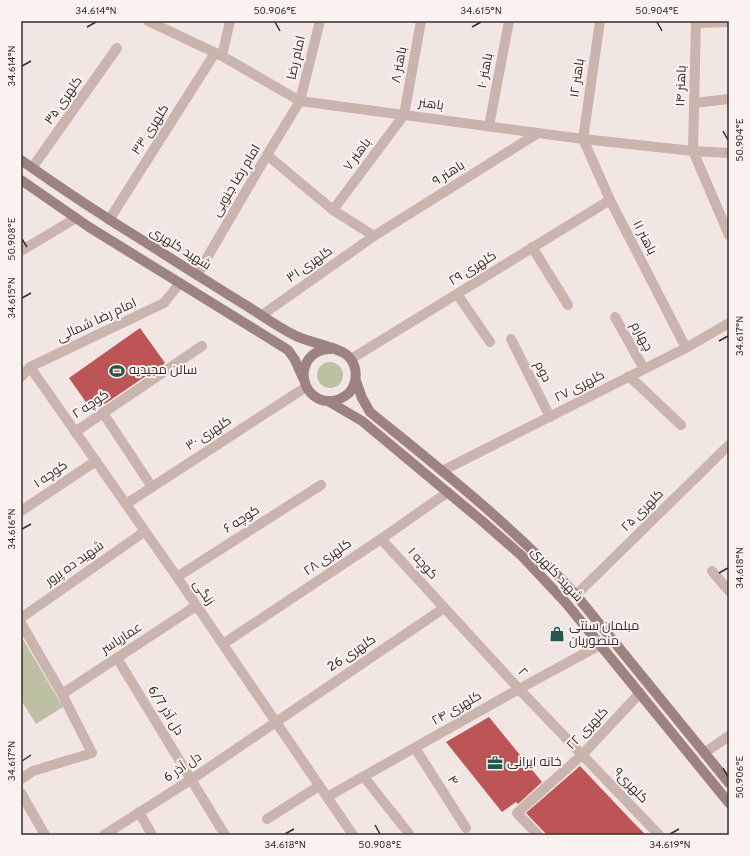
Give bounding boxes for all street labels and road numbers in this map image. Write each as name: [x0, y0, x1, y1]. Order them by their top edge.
street label: امام رضا: [284, 34, 310, 82]
street label: باهنر ۸: [389, 46, 411, 84]
street label: باهنر ۱۰: [475, 52, 497, 90]
street label: باهنر ۱۲: [567, 57, 589, 99]
street label: باهنر ۱۴: [673, 65, 691, 107]
street label: کلهری ۳۵: [42, 74, 86, 128]
street label: باهنر: [416, 95, 445, 115]
street label: کلهری ۳۳: [129, 102, 173, 158]
street label: باهنر ۷: [341, 136, 375, 174]
street label: امام رضا جنوبی: [209, 142, 265, 220]
street label: باهنر ۹: [430, 158, 468, 190]
street label: باهنر ۱۱: [629, 218, 659, 258]
street label: شهید کلهری: [146, 224, 214, 274]
street label: کلهری ۳۱: [284, 243, 336, 287]
street label: کلهری ۲۹: [446, 248, 500, 290]
street label: امام رضا شمالی: [55, 296, 139, 346]
street label: چهارم: [626, 319, 656, 355]
street label: دوم: [530, 359, 554, 385]
street label: کلهری ۲۷: [552, 368, 608, 406]
street label: ۲ کوچه: [70, 387, 112, 423]
street label: کلهری ۳۰: [183, 413, 235, 455]
street label: ۱ کوچه: [31, 458, 71, 492]
street label: کلهری ۲۵: [619, 487, 667, 535]
street label: ۶ کوچه: [221, 502, 263, 538]
street label: کلهری ۲۸: [301, 536, 355, 580]
street label: شهید ده پرور: [42, 538, 107, 591]
street label: شهید کلهری: [526, 544, 586, 606]
street label: ۱ کوچه: [404, 545, 440, 583]
street label: زنگی: [189, 577, 217, 609]
street label: عماریاسر: [98, 620, 145, 659]
street label: کلهری 26: [325, 632, 379, 676]
street label: ۲: [514, 665, 530, 681]
street label: دل آذر 6/7: [144, 683, 187, 739]
street label: کلهری ۲۴: [429, 688, 485, 730]
street label: کلهری ۲۲: [564, 704, 612, 754]
street label: دل آذر 6: [161, 749, 205, 786]
street label: کلهری۹: [609, 765, 651, 807]
street label: ۴: [443, 773, 461, 789]

